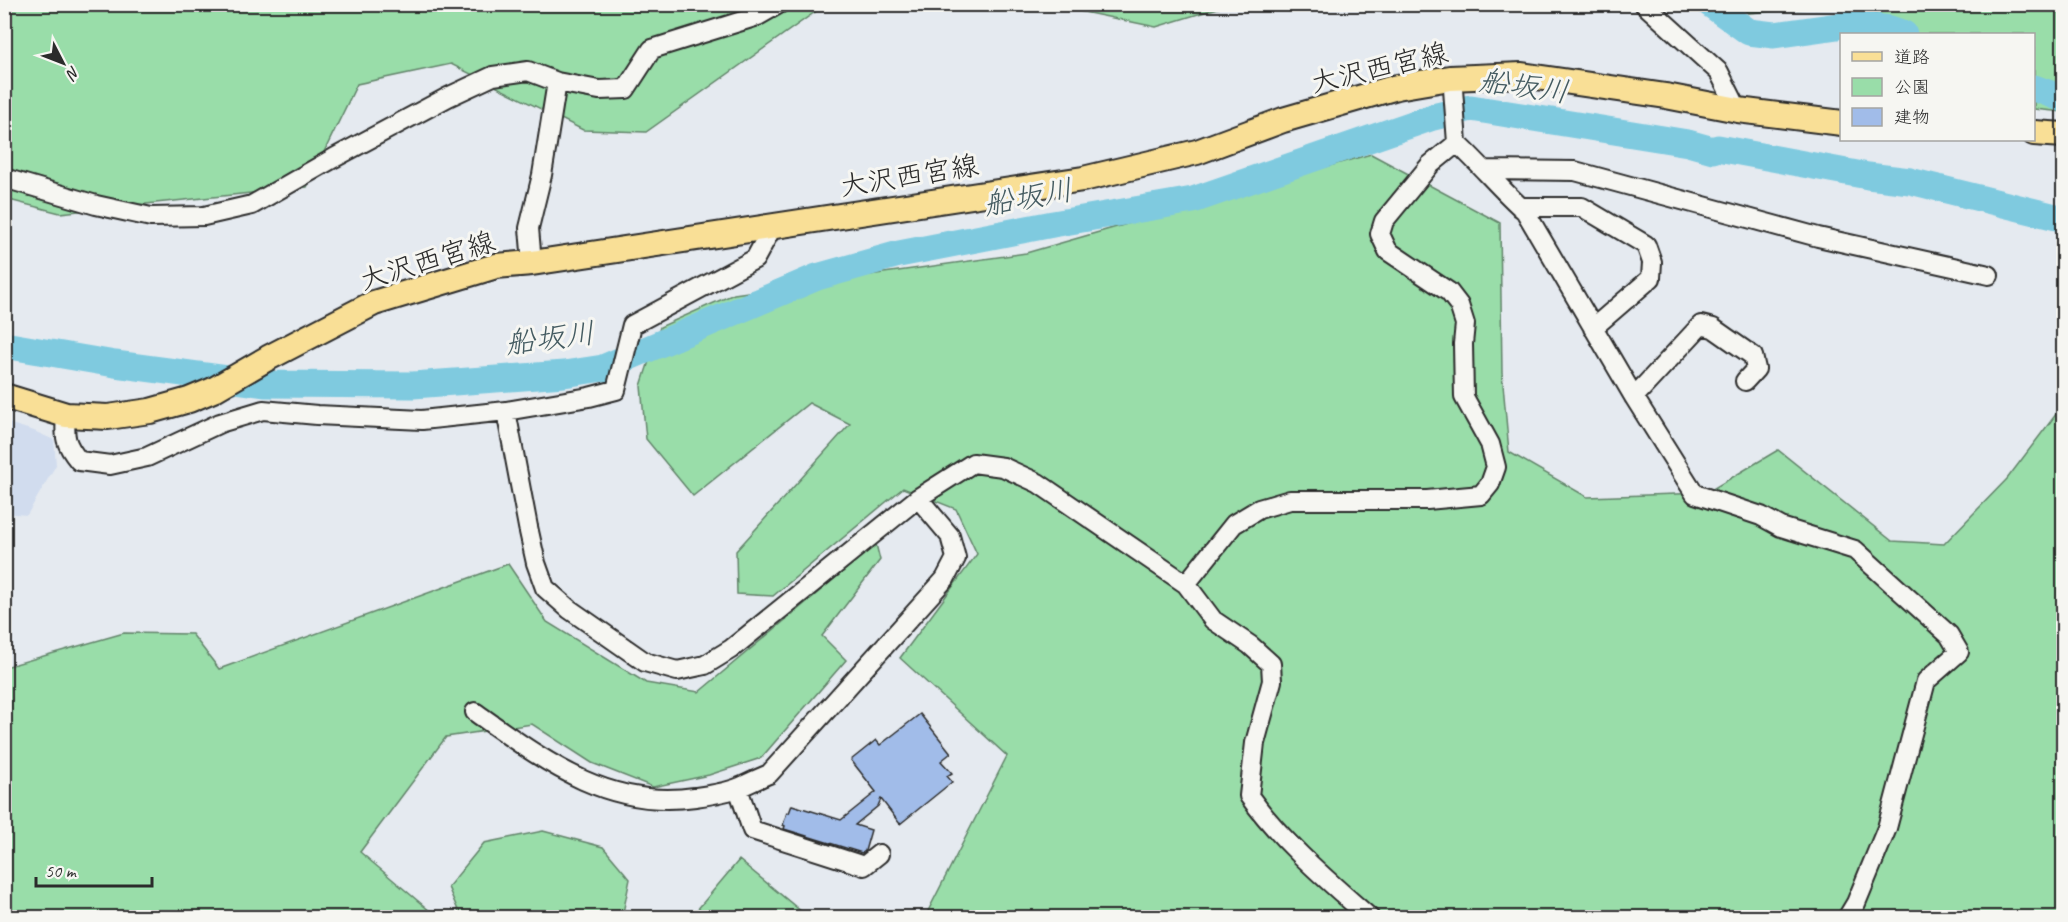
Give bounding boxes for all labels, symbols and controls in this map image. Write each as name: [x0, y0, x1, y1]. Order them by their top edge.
north arrow: [33, 33, 93, 93]
legend: [1840, 33, 2035, 141]
street label: 大沢西宮線: [1307, 35, 1451, 100]
text: 道路: [1894, 46, 1930, 68]
water label: 船坂川: [1477, 61, 1571, 111]
text: N: [61, 62, 84, 85]
text: 公園: [1894, 76, 1930, 98]
text: 建物: [1894, 106, 1930, 128]
street label: 大沢西宮線: [837, 147, 981, 204]
water label: 船坂川: [980, 170, 1076, 224]
street label: 大沢西宮線: [355, 223, 499, 298]
water label: 船坂川: [503, 314, 597, 362]
scale bar: [36, 850, 152, 888]
text: 50 m: [45, 860, 78, 882]

